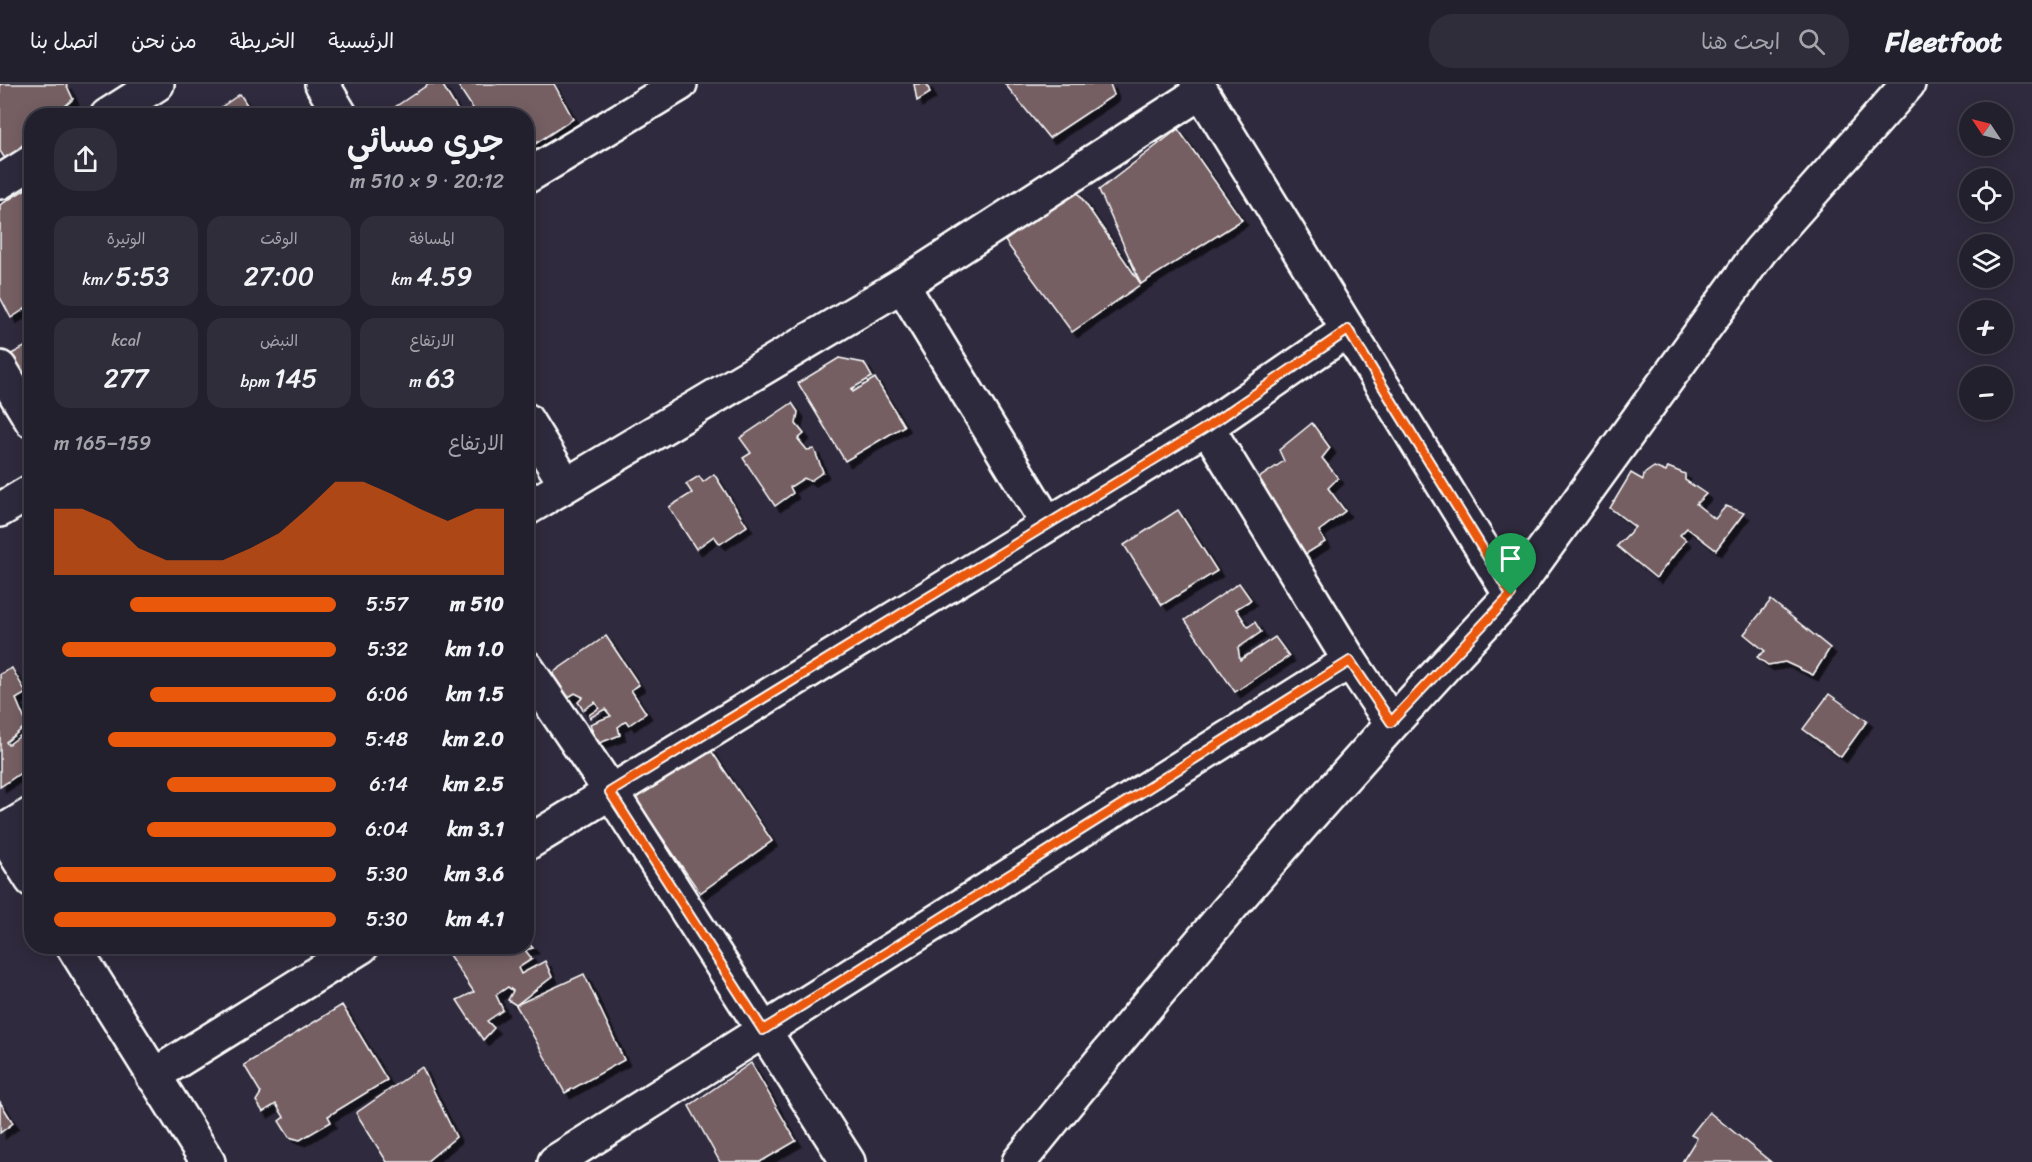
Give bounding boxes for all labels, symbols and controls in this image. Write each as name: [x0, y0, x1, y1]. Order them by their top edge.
search box: [1429, 14, 1849, 68]
text: Fleetfoot: [1885, 17, 2002, 66]
text: اتصل بنا: [30, 22, 98, 60]
text: من نحن: [131, 22, 197, 60]
text: الخريطة: [230, 22, 295, 60]
text: الرئيسية: [328, 22, 394, 60]
text: ابحث هنا: [1701, 22, 1780, 61]
icon: search: [1795, 25, 1828, 58]
north arrow: [1959, 102, 2013, 156]
map controls: [1959, 102, 2013, 420]
text: جري مسائي: [347, 112, 504, 170]
button: share: [54, 128, 117, 191]
text: 20:12 · 9 × 510 m: [350, 164, 504, 199]
button: locate: [1959, 168, 2013, 222]
text: الوتيرة: [107, 224, 145, 253]
text: الوقت: [260, 224, 298, 253]
text: المسافة: [409, 224, 455, 253]
button: layers: [1959, 234, 2013, 288]
text: 5:53: [116, 253, 169, 299]
text: 27:00: [244, 253, 314, 299]
text: 4.59: [417, 253, 472, 299]
text: /km: [83, 265, 116, 294]
text: km: [392, 265, 417, 294]
button: +: [1959, 300, 2013, 354]
text: kcal: [111, 326, 141, 355]
text: النبض: [260, 326, 298, 355]
text: الارتفاع: [410, 326, 454, 355]
text: 277: [104, 355, 148, 401]
text: 145: [274, 355, 318, 401]
text: 63: [426, 355, 455, 401]
button: −: [1959, 366, 2013, 420]
text: bpm: [241, 367, 274, 396]
text: m: [409, 367, 426, 396]
text: 159–165 m: [54, 426, 151, 461]
text: الارتفاع: [448, 426, 504, 461]
pin: [1485, 533, 1536, 595]
icon: arrive: [1494, 542, 1527, 575]
text: 5:57: [366, 587, 408, 622]
text: 510 m: [450, 587, 504, 622]
text: 5:32: [367, 632, 408, 667]
text: 1.0 km: [446, 632, 504, 667]
text: 6:06: [367, 677, 408, 712]
text: 1.5 km: [446, 677, 504, 712]
text: 5:48: [365, 722, 408, 757]
text: 2.0 km: [443, 722, 504, 757]
text: 6:14: [370, 767, 408, 802]
text: 2.5 km: [443, 767, 504, 802]
text: 6:04: [365, 812, 408, 847]
text: 3.1 km: [447, 812, 504, 847]
text: 5:30: [366, 857, 408, 892]
text: 3.6 km: [444, 857, 504, 892]
text: 5:30: [366, 902, 408, 937]
text: 4.1 km: [446, 902, 504, 937]

